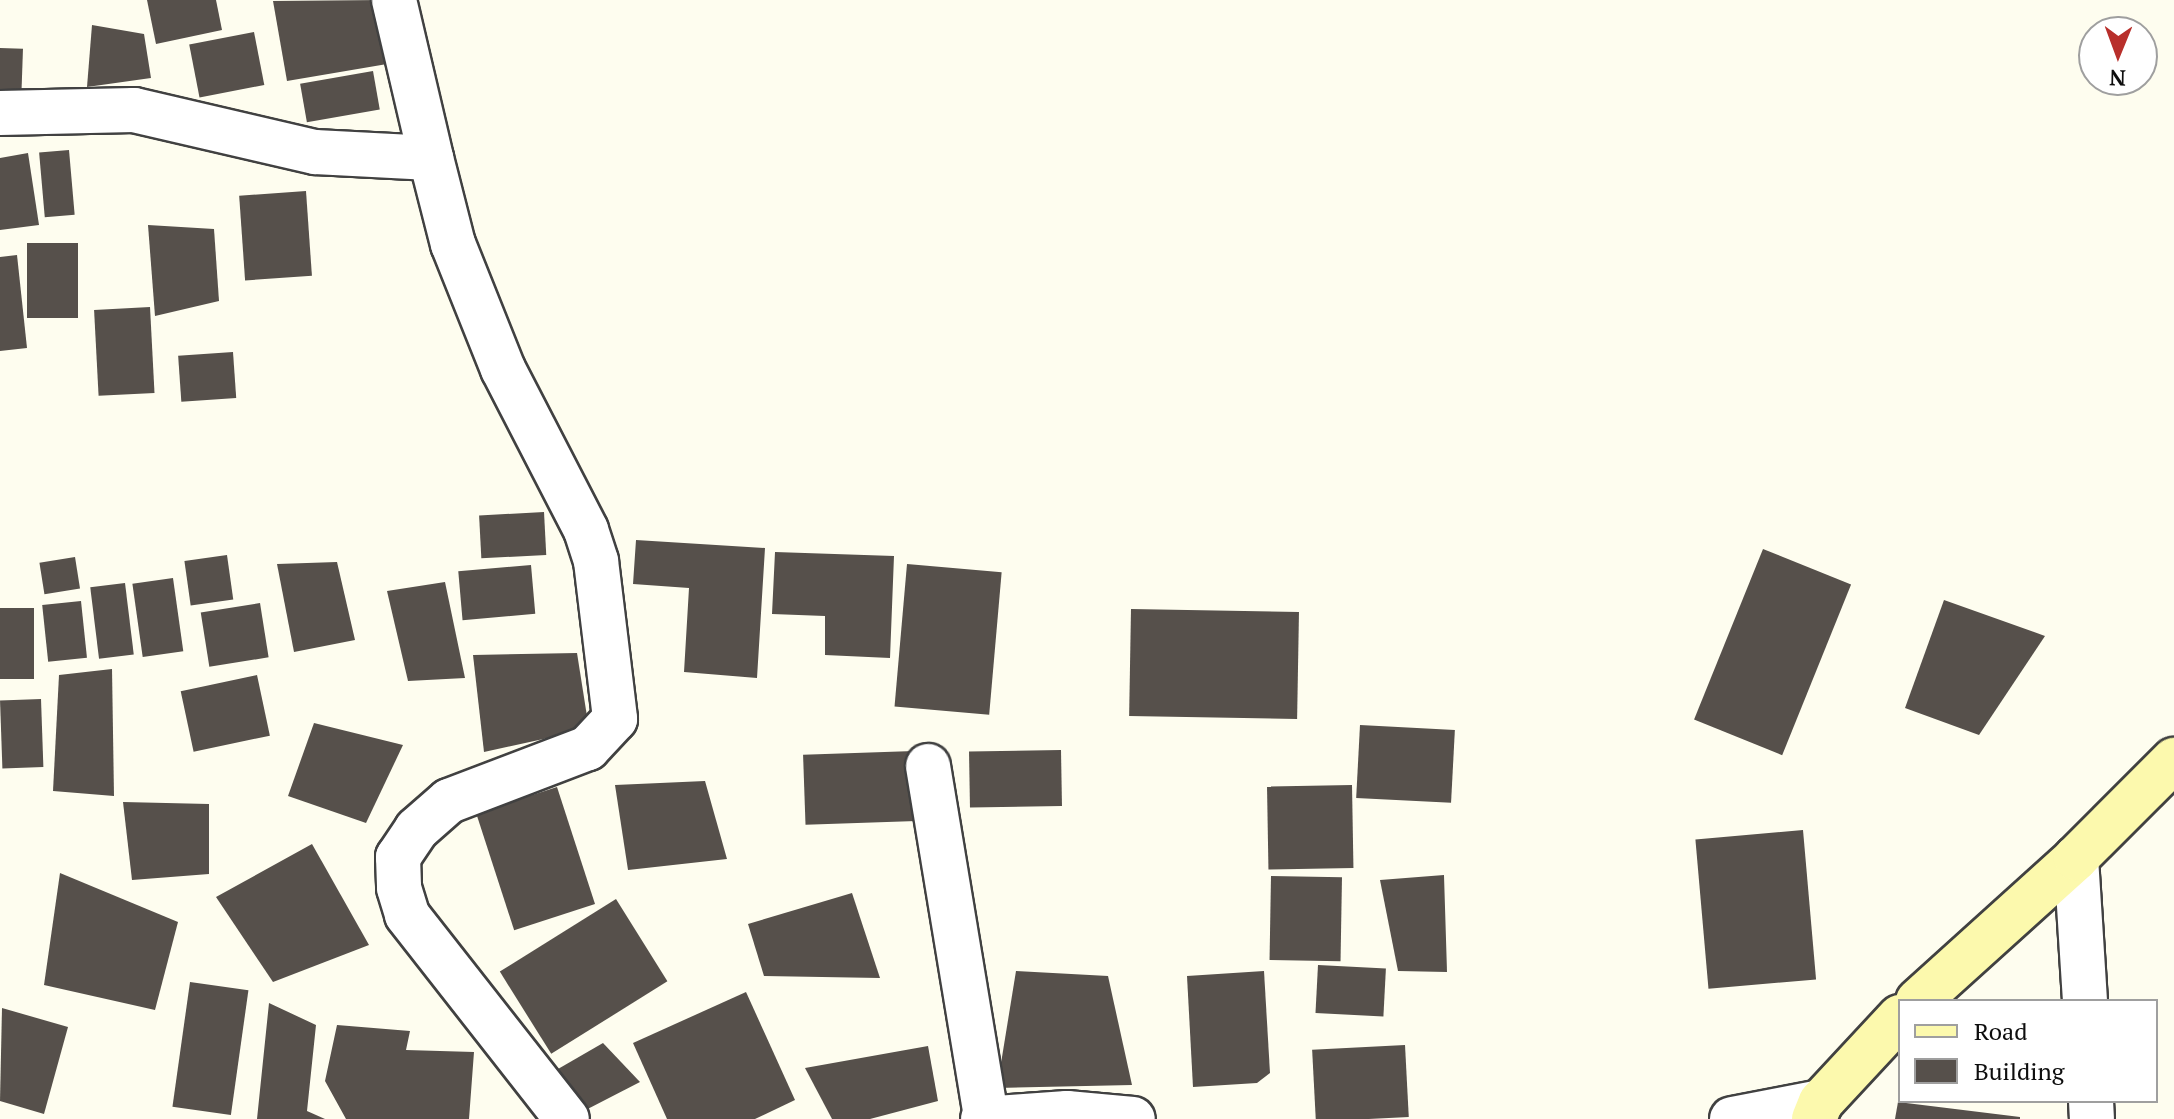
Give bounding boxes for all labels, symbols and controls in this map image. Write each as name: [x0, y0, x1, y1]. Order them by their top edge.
north arrow: [2078, 16, 2158, 96]
text: N: [2109, 64, 2126, 93]
legend: [1898, 999, 2158, 1103]
text: Road: [1974, 1015, 2028, 1047]
text: Building: [1974, 1055, 2064, 1087]

